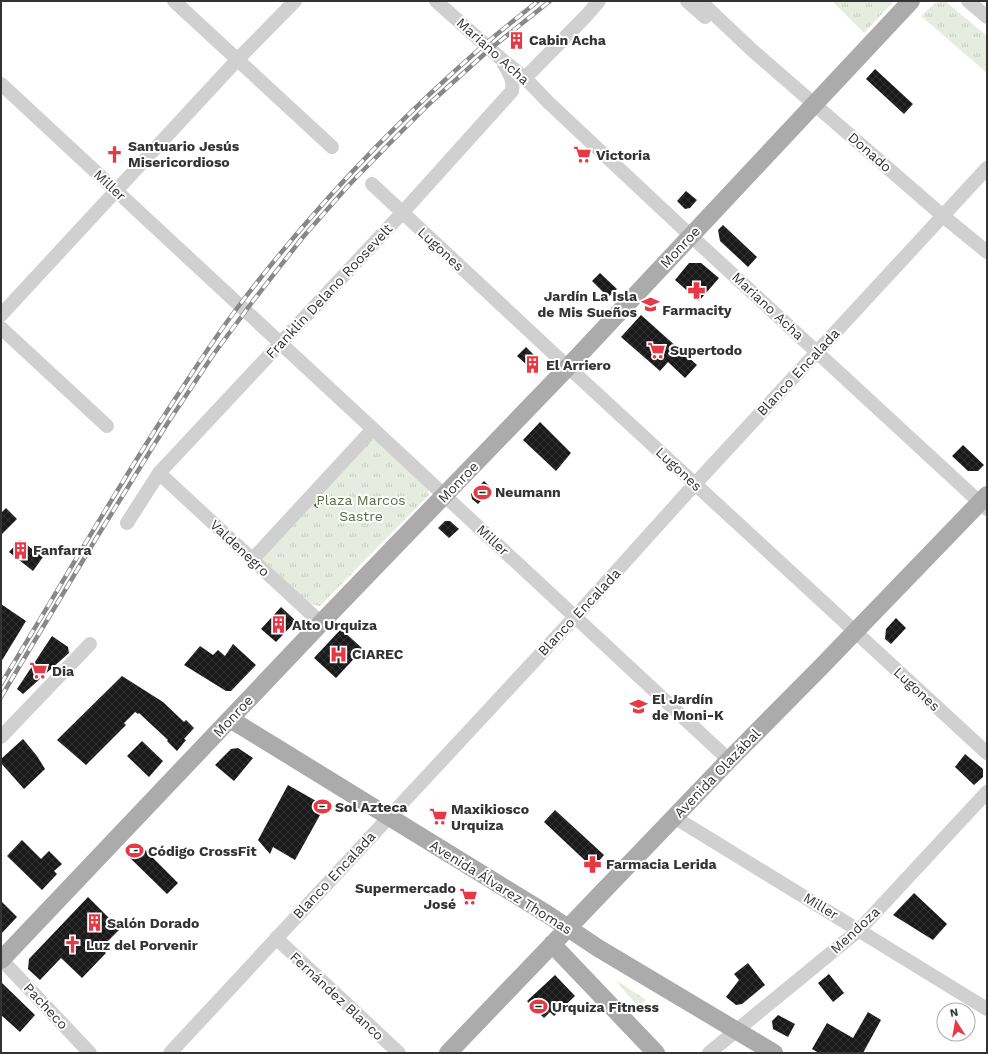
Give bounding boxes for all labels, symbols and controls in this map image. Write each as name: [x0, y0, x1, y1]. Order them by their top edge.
street label: Mariano Acha: [453, 14, 533, 88]
building icon: Cabin Acha: [506, 30, 526, 50]
place label: Cabin Acha: [529, 32, 607, 48]
street label: Donado: [845, 129, 895, 175]
place label: Santuario Jesús Misericordioso: [128, 138, 240, 170]
church icon: Santuario Jesús Misericordioso: [105, 144, 125, 164]
supermarket icon: Victoria: [573, 145, 593, 165]
place label: Victoria: [596, 147, 651, 163]
street label: Miller: [91, 166, 130, 204]
street label: Franklin Delano Roosevelt: [262, 220, 396, 362]
street label: Monroe: [657, 223, 703, 271]
street label: Lugones: [415, 224, 467, 274]
street label: Mariano Acha: [729, 269, 807, 343]
pharmacy icon: Farmacity: [687, 280, 707, 300]
place label: Jardín La Isla de Mis Sueños: [538, 288, 638, 320]
school or university icon: Jardín La Isla de Mis Sueños: [640, 294, 660, 314]
place label: Farmacity: [662, 302, 732, 318]
street label: Blanco Encalada: [754, 325, 843, 419]
supermarket icon: Supertodo: [647, 340, 667, 360]
place label: Supertodo: [670, 342, 742, 358]
building icon: El Arriero: [523, 355, 543, 375]
place label: El Arriero: [546, 357, 611, 373]
street label: Lugones: [653, 444, 705, 494]
street label: Monroe: [435, 458, 481, 506]
sports icon: Neumann: [472, 482, 492, 502]
place label: Neumann: [495, 484, 561, 500]
park label: Plaza Marcos Sastre: [316, 492, 406, 524]
street label: Valdenegro: [207, 516, 273, 580]
street label: Miller: [474, 521, 513, 559]
building icon: Fanfarra: [10, 540, 30, 560]
place label: Fanfarra: [33, 542, 92, 558]
street label: Blanco Encalada: [535, 565, 624, 659]
building icon: Alto Urquiza: [269, 615, 289, 635]
place label: Alto Urquiza: [292, 617, 378, 633]
hospital icon: CIAREC: [329, 644, 349, 664]
place label: CIAREC: [352, 646, 404, 662]
supermarket icon: Dia: [29, 661, 49, 681]
place label: Dia: [52, 663, 75, 679]
street label: Lugones: [891, 664, 943, 714]
place label: El Jardín de Moni-K: [652, 691, 724, 723]
street label: Monroe: [210, 692, 256, 740]
school or university icon: El Jardín de Moni-K: [629, 697, 649, 717]
street label: Avenida Olazábal: [671, 725, 764, 821]
sports icon: Sol Azteca: [312, 797, 332, 817]
place label: Sol Azteca: [335, 799, 408, 815]
place label: Maxikiosco Urquiza: [451, 801, 529, 833]
supermarket icon: Maxikiosco Urquiza: [428, 807, 448, 827]
street label: Blanco Encalada: [290, 828, 379, 922]
street label: Avenida Álvarez Thomas: [427, 837, 575, 937]
sports icon: Código CrossFit: [125, 841, 145, 861]
place label: Código CrossFit: [148, 843, 257, 859]
pharmacy icon: Farmacia Lerida: [583, 854, 603, 874]
place label: Farmacia Lerida: [606, 856, 718, 872]
place label: Supermercado José: [355, 880, 456, 912]
supermarket icon: Supermercado José: [459, 886, 479, 906]
street label: Miller: [801, 889, 842, 923]
street label: Mendoza: [827, 903, 883, 957]
building icon: Salón Dorado: [84, 913, 104, 933]
place label: Salón Dorado: [107, 915, 199, 931]
church icon: Luz del Porvenir: [63, 935, 83, 955]
place label: Luz del Porvenir: [86, 937, 198, 953]
street label: Fernández Blanco: [287, 948, 387, 1044]
street label: Pacheco: [21, 980, 71, 1032]
sports icon: Urquiza Fitness: [529, 997, 549, 1017]
place label: Urquiza Fitness: [552, 999, 660, 1015]
north arrow: [936, 1002, 976, 1042]
text: N: [949, 1006, 959, 1020]

